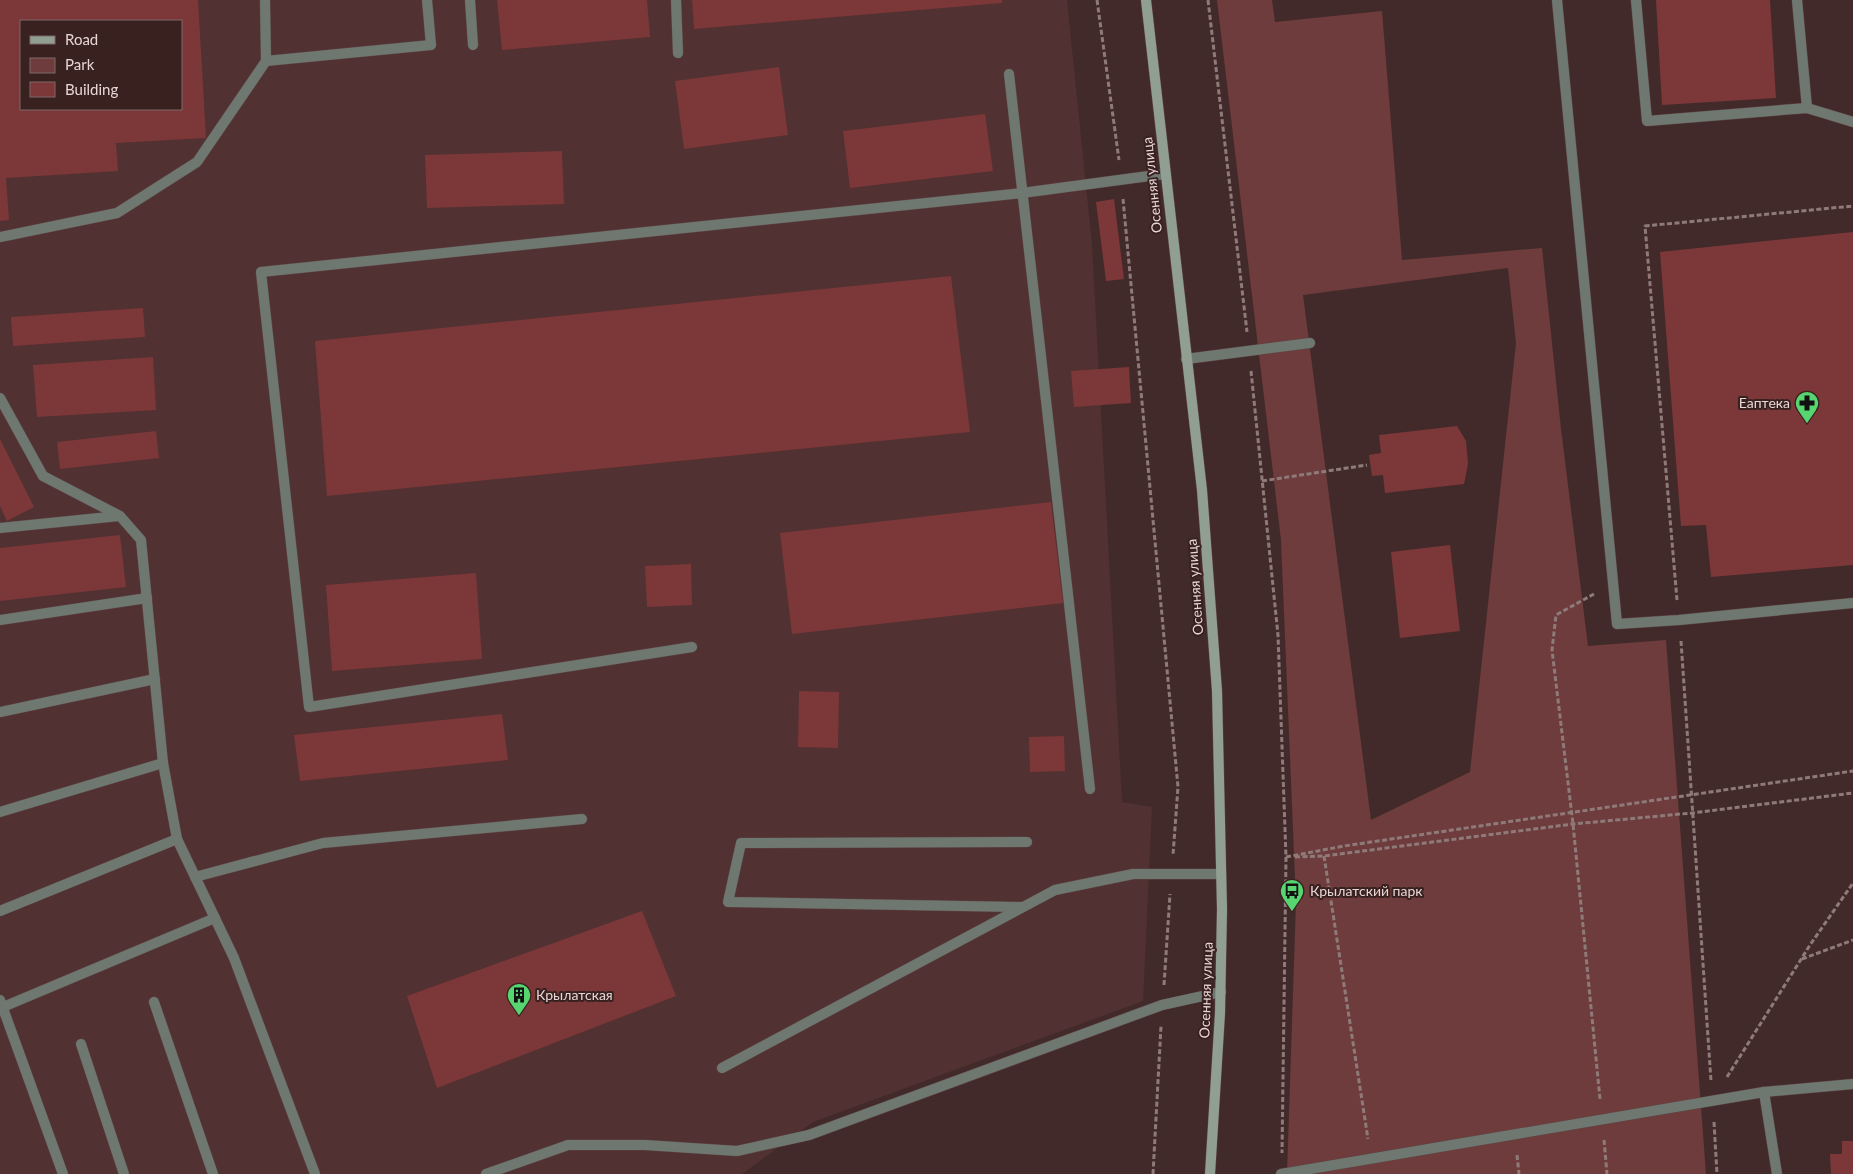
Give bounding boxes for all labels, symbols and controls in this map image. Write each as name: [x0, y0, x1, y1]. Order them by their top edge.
legend: [20, 20, 182, 110]
text: Road: [65, 30, 98, 48]
text: Park: [65, 55, 95, 73]
text: Building: [65, 80, 118, 98]
street label: Осенняя улица: [1138, 136, 1165, 234]
pharmacy icon: Еаптека: [1794, 390, 1820, 424]
place label: Еаптека: [1739, 394, 1790, 411]
street label: Осенняя улица: [1183, 538, 1206, 636]
bus stop icon: Крылатский парк: [1279, 878, 1305, 912]
place label: Крылатский парк: [1310, 882, 1423, 899]
street label: Осенняя улица: [1195, 941, 1216, 1038]
building icon: Крылатская: [506, 982, 532, 1016]
place label: Крылатская: [536, 986, 613, 1003]

